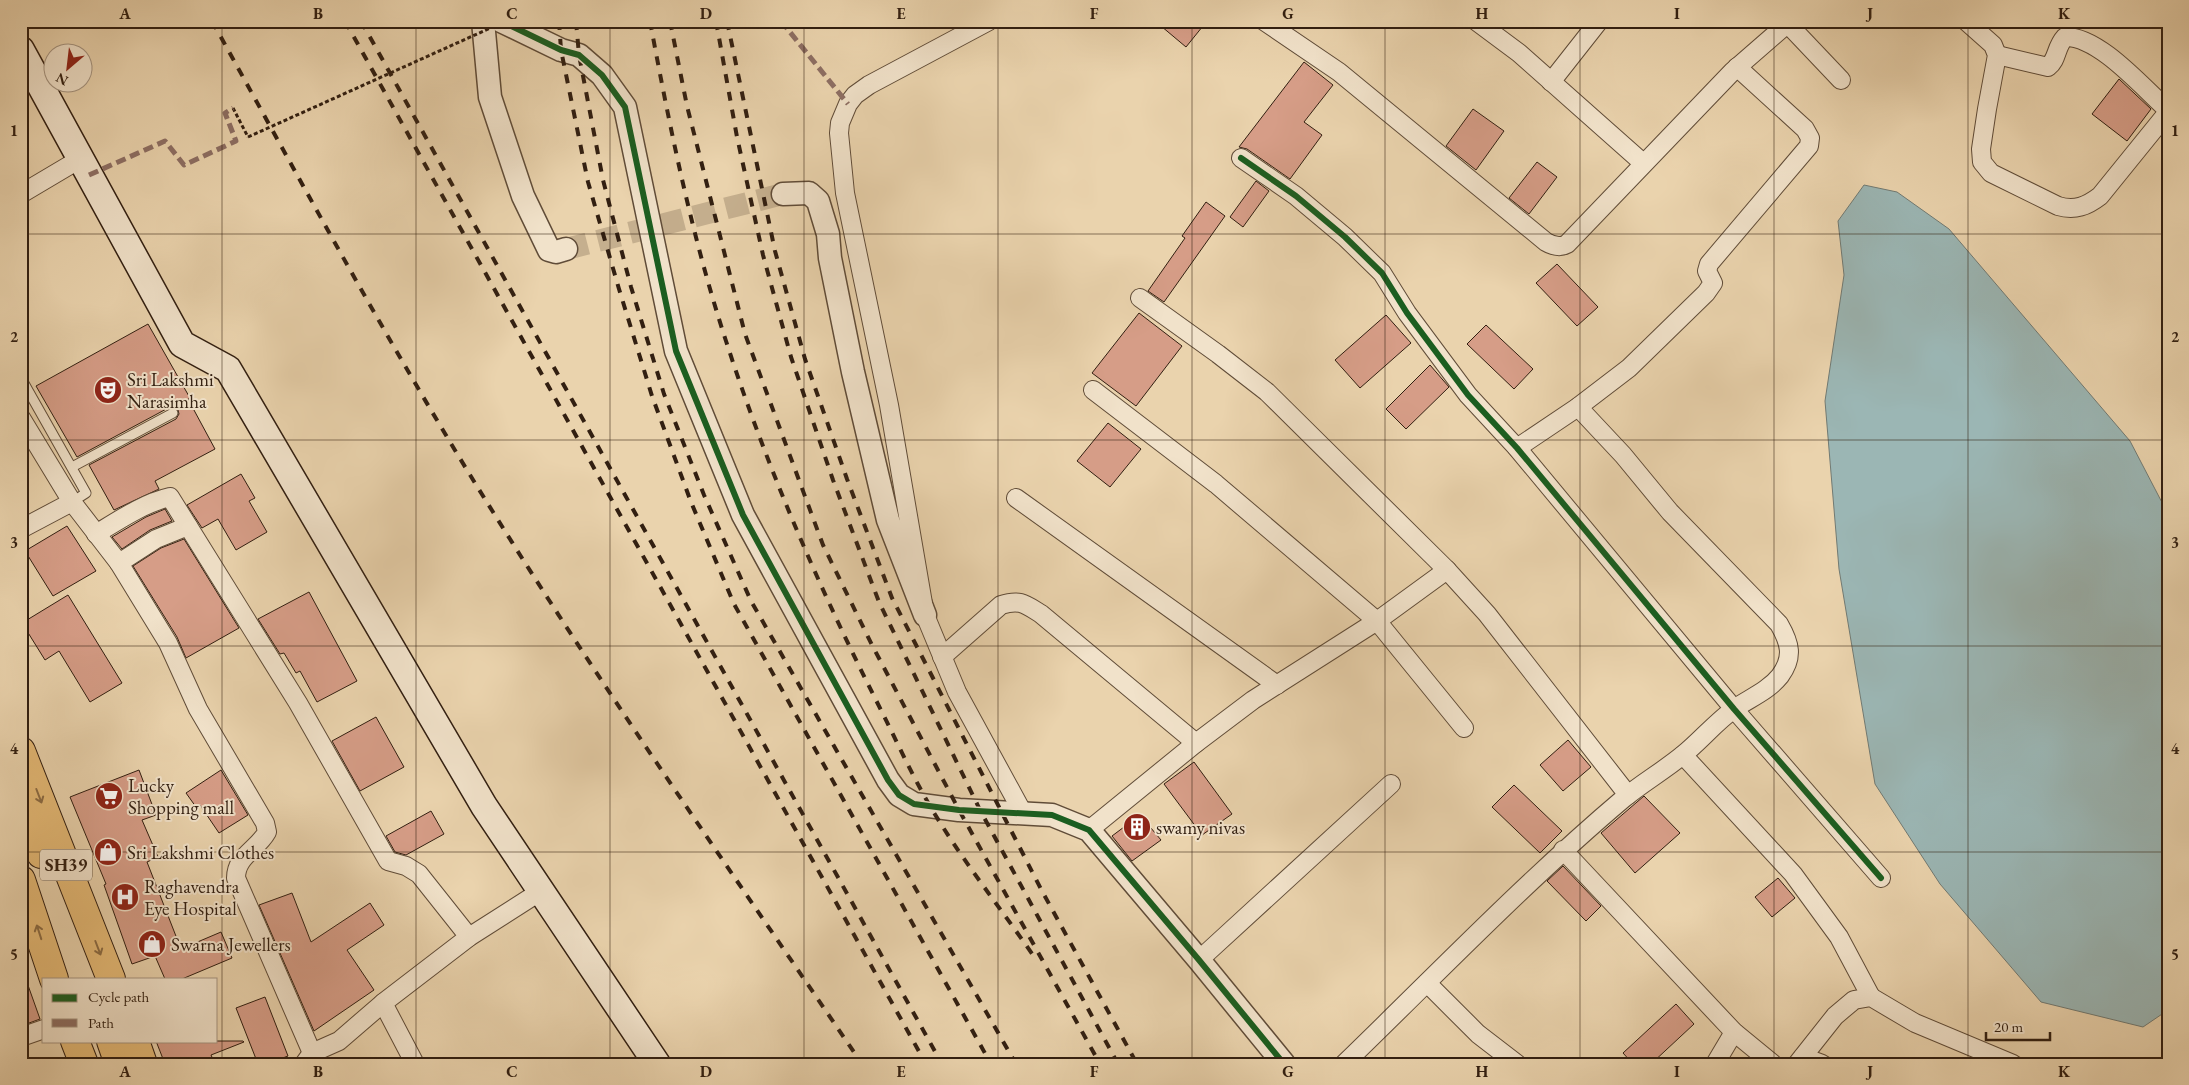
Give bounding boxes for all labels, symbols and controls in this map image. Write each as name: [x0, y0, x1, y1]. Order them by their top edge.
text: A: [118, 3, 131, 24]
text: B: [313, 3, 323, 24]
text: C: [506, 3, 518, 24]
text: D: [700, 3, 712, 24]
text: E: [896, 3, 906, 24]
text: F: [1090, 3, 1099, 24]
text: G: [1282, 3, 1294, 24]
text: H: [1476, 3, 1489, 24]
text: I: [1674, 3, 1680, 24]
text: J: [1865, 3, 1873, 24]
text: K: [2058, 3, 2071, 24]
north arrow: [42, 42, 92, 92]
text: N: [52, 69, 71, 90]
text: 1: [10, 120, 18, 141]
text: 1: [2171, 120, 2179, 141]
text: 2: [10, 326, 19, 347]
text: 2: [2171, 326, 2180, 347]
place label: Sri Lakshmi Narasimha: [127, 367, 214, 414]
theatre icon: Sri Lakshmi Narasimha: [93, 375, 123, 405]
text: 3: [10, 532, 18, 553]
text: 3: [2171, 532, 2179, 553]
text: 4: [10, 738, 19, 759]
text: 4: [2171, 738, 2180, 759]
place label: Lucky Shopping mall: [128, 773, 234, 820]
supermarket icon: Lucky Shopping mall: [94, 781, 124, 811]
one-way arrow: [35, 788, 44, 803]
building icon: swamy nivas: [1122, 812, 1152, 842]
place label: swamy nivas: [1156, 815, 1245, 840]
shop icon: Sri Lakshmi Clothes: [93, 837, 123, 867]
place label: Sri Lakshmi Clothes: [127, 840, 274, 865]
road number: SH39: [40, 850, 92, 880]
place label: Raghavendra Eye Hospital: [144, 874, 240, 921]
hospital icon: Raghavendra Eye Hospital: [110, 882, 140, 912]
one-way arrow: [33, 925, 43, 941]
shop icon: Swarna Jewellers: [137, 929, 167, 959]
place label: Swarna Jewellers: [171, 932, 291, 957]
one-way arrow: [95, 940, 104, 955]
text: 5: [10, 944, 18, 965]
text: 5: [2171, 944, 2179, 965]
legend: [42, 978, 218, 1042]
text: Cycle path: [88, 987, 150, 1006]
scale bar: [1986, 1010, 2050, 1042]
text: Path: [88, 1013, 114, 1032]
text: 20 m: [1994, 1017, 2023, 1036]
text: A: [118, 1061, 131, 1082]
text: B: [313, 1061, 323, 1082]
text: C: [506, 1061, 518, 1082]
text: D: [700, 1061, 712, 1082]
text: E: [896, 1061, 906, 1082]
text: F: [1090, 1061, 1099, 1082]
text: G: [1282, 1061, 1294, 1082]
text: H: [1476, 1061, 1489, 1082]
text: I: [1674, 1061, 1680, 1082]
text: J: [1865, 1061, 1873, 1082]
text: K: [2058, 1061, 2071, 1082]

